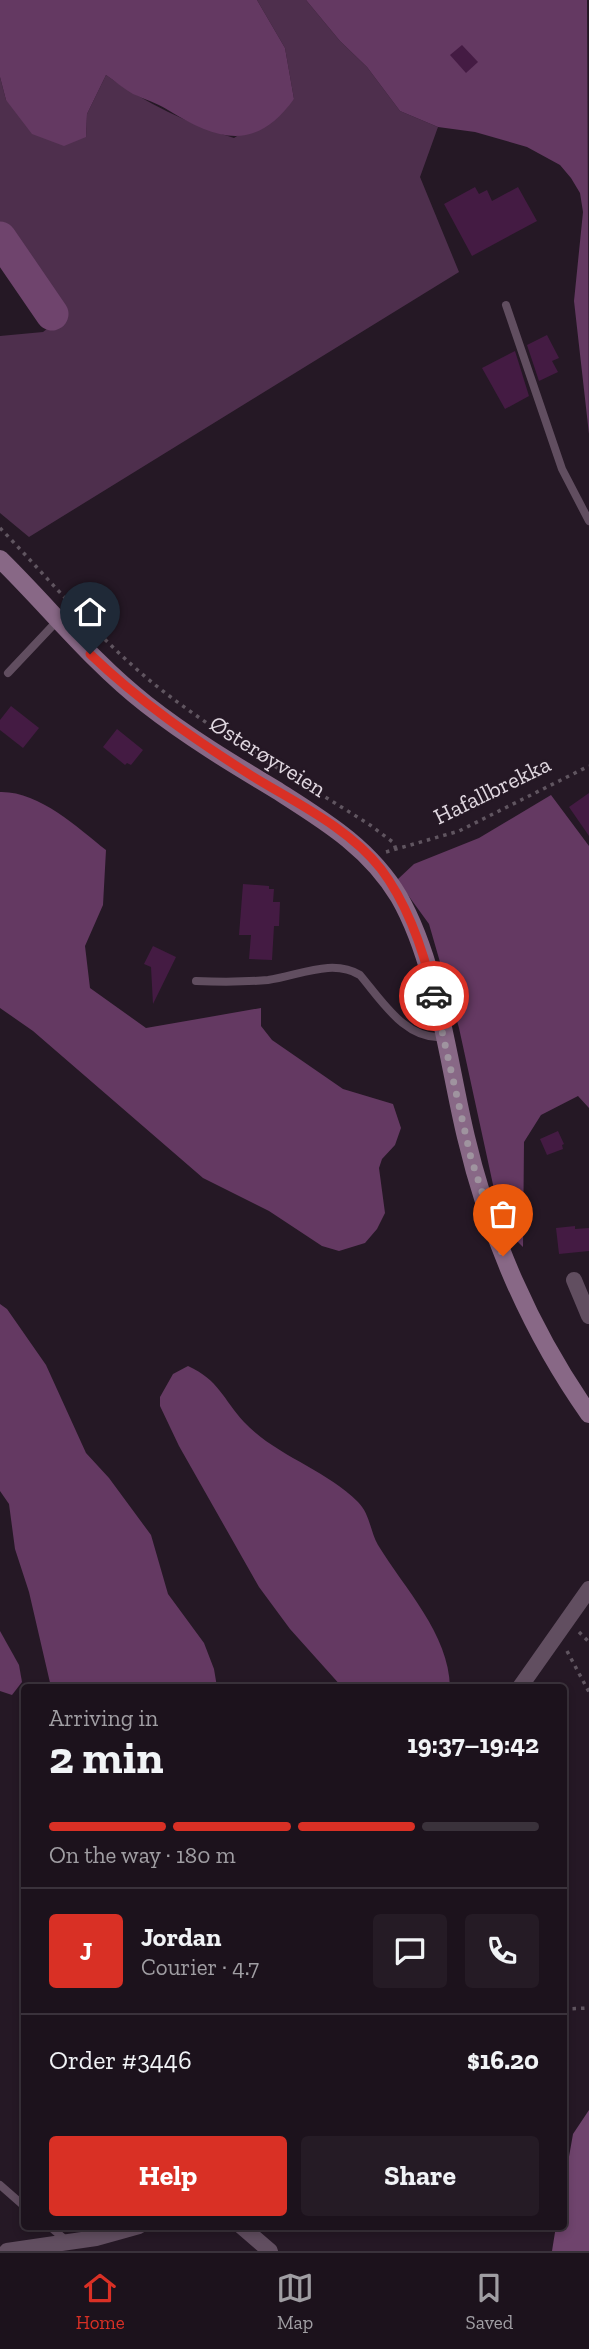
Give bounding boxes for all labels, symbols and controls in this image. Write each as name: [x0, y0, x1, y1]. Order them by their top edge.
pin: [60, 582, 120, 654]
icon: home: [71, 593, 109, 631]
street label: Østerøyveien: [205, 709, 331, 803]
street label: Hafallbrekka: [429, 750, 555, 830]
courier: [399, 961, 469, 1031]
icon: car: [415, 977, 453, 1015]
pin: [473, 1184, 533, 1256]
icon: bag: [484, 1195, 522, 1233]
text: Arriving in: [49, 1704, 158, 1732]
text: 19:37–19:42: [407, 1728, 539, 1760]
text: 2 min: [49, 1730, 164, 1785]
text: On the way · 180 m: [49, 1841, 236, 1869]
button: chat: [373, 1914, 447, 1988]
button: phone: [465, 1914, 539, 1988]
text: Jordan: [141, 1921, 221, 1953]
text: J: [80, 1935, 92, 1967]
text: Courier · 4.7: [141, 1953, 259, 1981]
text: Order #3446: [49, 2044, 192, 2076]
text: $16.20: [467, 2044, 539, 2076]
button: Help: [49, 2136, 287, 2216]
button: Share: [301, 2136, 539, 2216]
tab: Home: [76, 2269, 125, 2334]
tab: Map: [276, 2269, 314, 2334]
tab: Saved: [466, 2269, 513, 2334]

